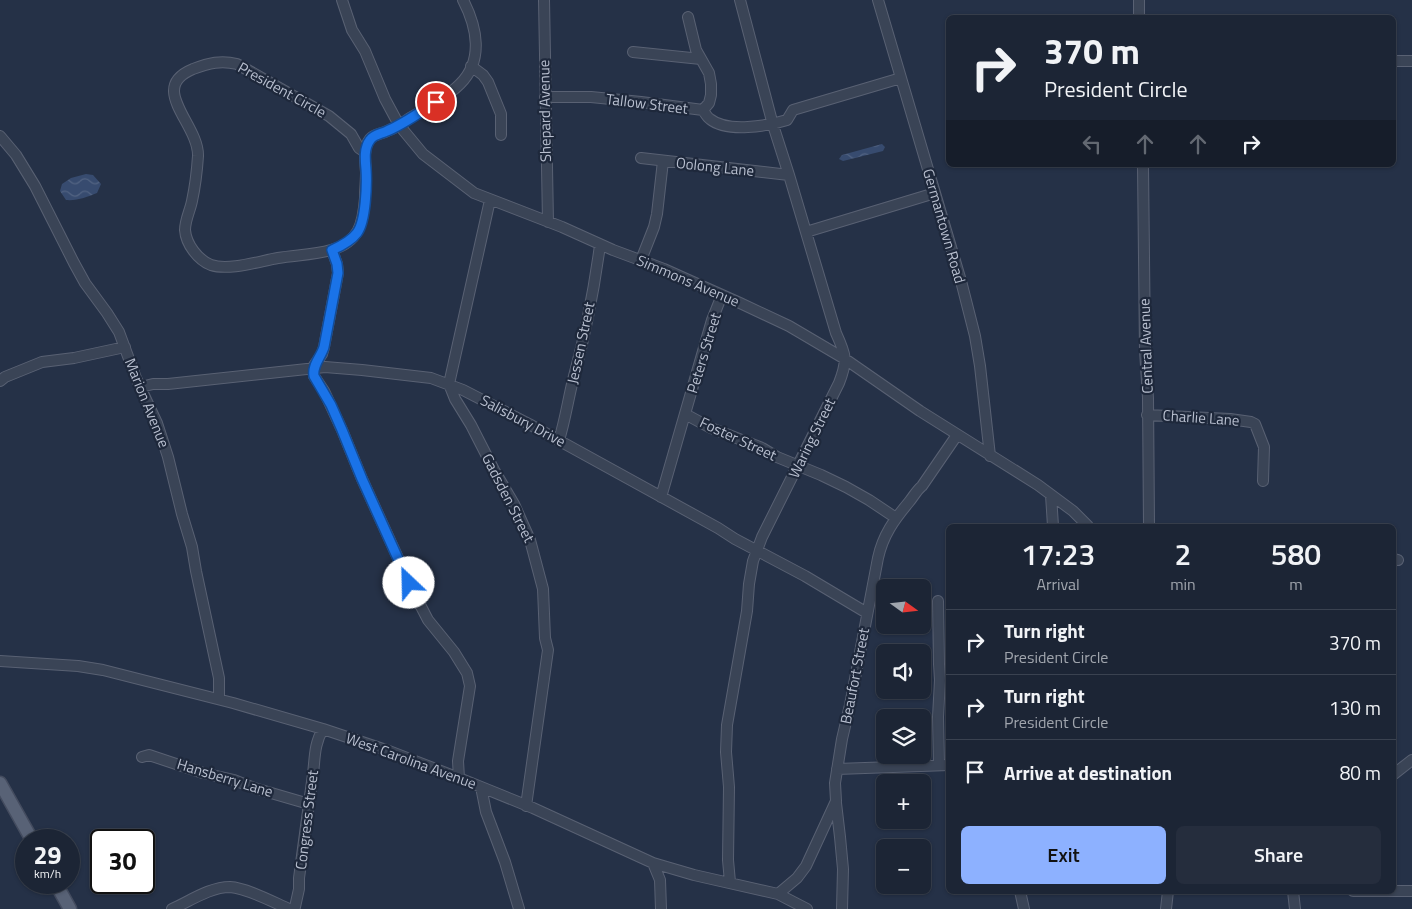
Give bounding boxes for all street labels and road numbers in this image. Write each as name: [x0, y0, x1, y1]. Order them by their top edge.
street label: President Circle: [234, 56, 331, 123]
street label: Shepard Avenue: [532, 60, 557, 162]
street label: Tallow Street: [605, 87, 690, 120]
street label: Oolong Lane: [675, 151, 755, 182]
street label: Germantown Road: [917, 166, 972, 286]
street label: Simmons Avenue: [633, 249, 743, 313]
street label: Central Avenue: [1132, 298, 1159, 394]
street label: Jessen Street: [561, 299, 601, 386]
street label: Peters Street: [680, 309, 727, 396]
street label: Marion Avenue: [119, 355, 176, 451]
street label: Salisbury Drive: [476, 388, 570, 453]
street label: Waring Street: [782, 393, 841, 482]
street label: Charlie Lane: [1162, 403, 1240, 432]
street label: Foster Street: [696, 411, 781, 467]
street label: Gadsden Street: [476, 449, 541, 547]
street label: Beaufort Street: [834, 625, 875, 726]
street label: West Carolina Avenue: [343, 726, 480, 795]
street label: Hansberry Lane: [174, 752, 276, 803]
street label: Congress Street: [289, 768, 324, 871]

